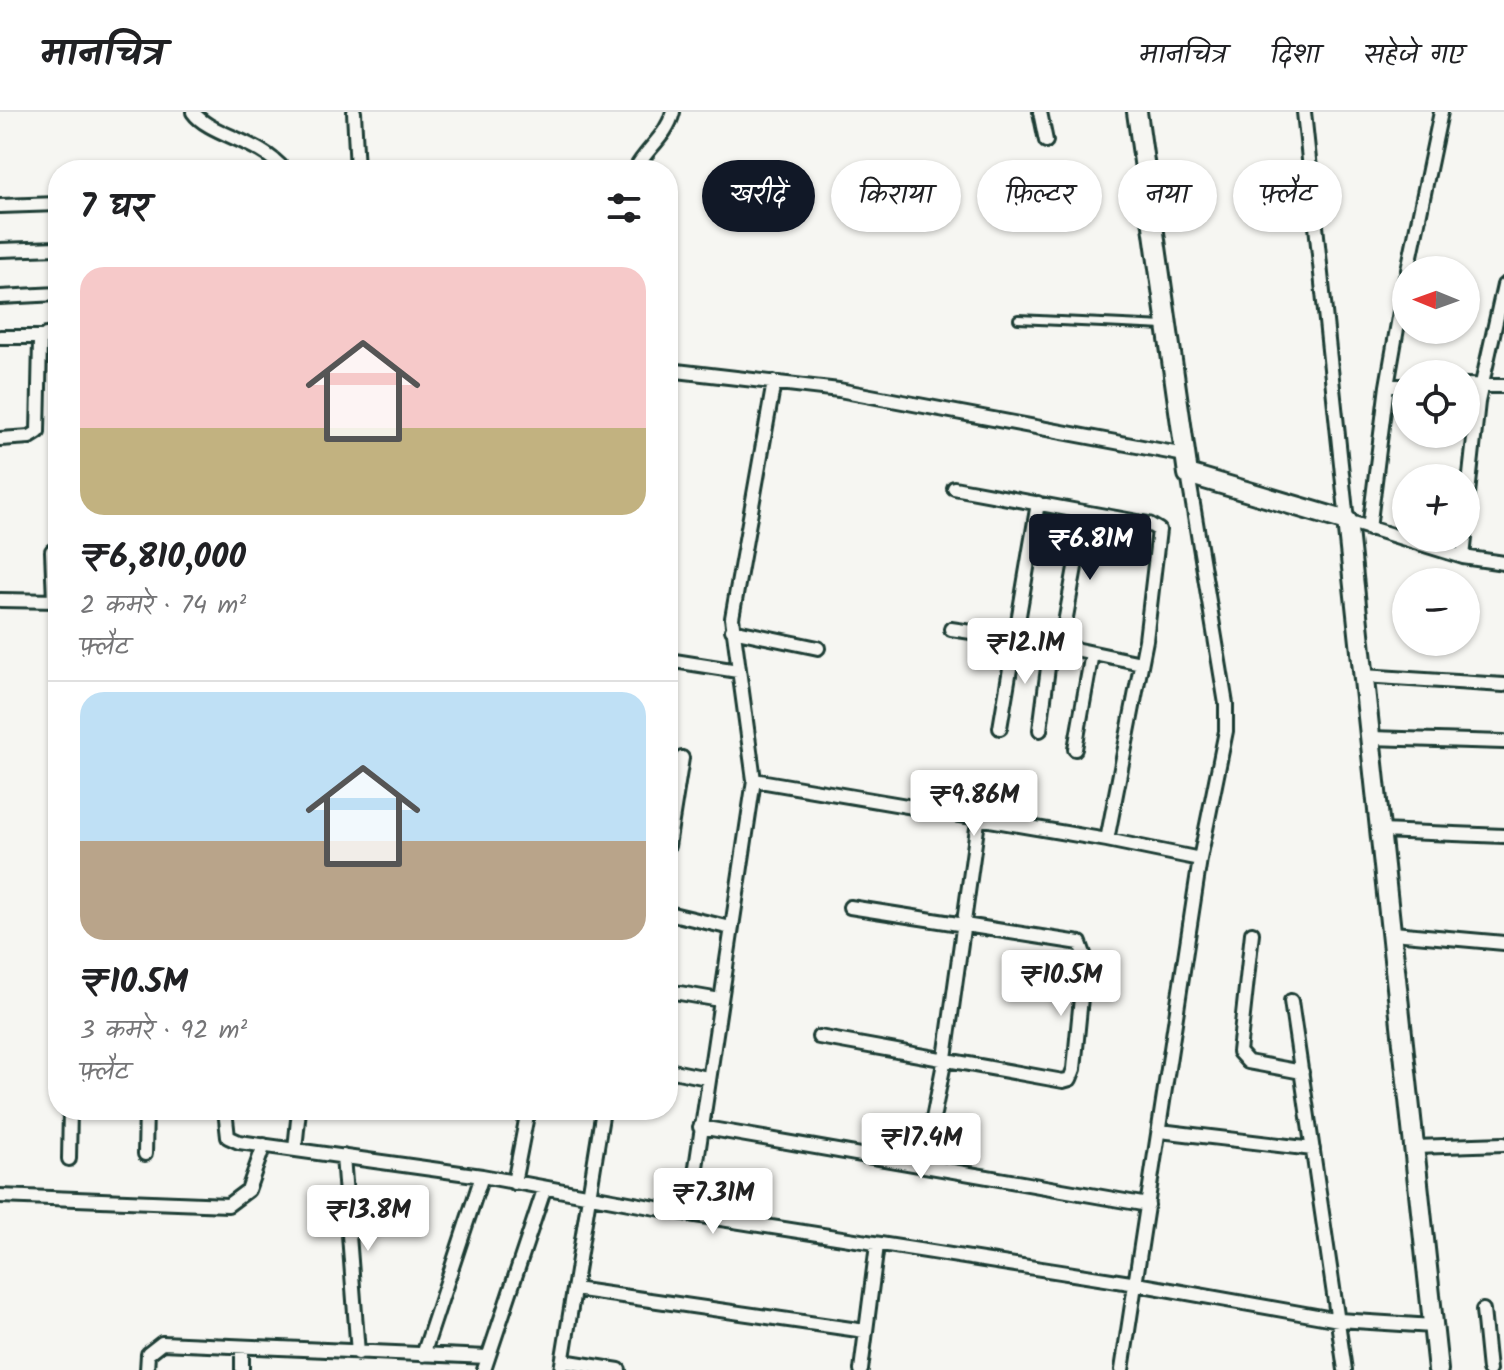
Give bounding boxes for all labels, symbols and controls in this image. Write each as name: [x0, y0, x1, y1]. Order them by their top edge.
text: मानचित्र: [40, 25, 164, 85]
text: मानचित्र: [1139, 33, 1226, 78]
text: दिशा: [1270, 33, 1320, 78]
text: सहेजे गए: [1364, 33, 1464, 78]
chip: खरीदें: [702, 160, 815, 232]
chip: किराया: [831, 160, 961, 232]
chip: फ़िल्टर: [977, 160, 1102, 232]
chip: नया: [1118, 160, 1217, 232]
chip: फ़्लैट: [1233, 160, 1342, 232]
text: 7 घर: [80, 181, 149, 235]
icon: filters: [602, 186, 646, 230]
north arrow: [1392, 256, 1480, 344]
map controls: [1392, 256, 1480, 656]
icon: home: [291, 319, 435, 463]
button: locate: [1392, 360, 1480, 448]
button: +: [1392, 464, 1480, 552]
pin: ₹6.81M: [1025, 514, 1155, 582]
text: ₹6.81M: [1047, 519, 1133, 561]
text: ₹6,810,000: [80, 531, 246, 585]
button: −: [1392, 568, 1480, 656]
text: 2 कमरे · 74 m²: [80, 585, 246, 627]
pin: ₹12.1M: [960, 618, 1090, 686]
text: ₹12.1M: [985, 623, 1065, 665]
text: फ़्लैट: [80, 627, 130, 669]
icon: home: [291, 744, 435, 888]
pin: ₹9.86M: [909, 770, 1039, 838]
text: ₹9.86M: [928, 775, 1020, 817]
pin: ₹10.5M: [996, 950, 1126, 1018]
text: ₹10.5M: [1020, 955, 1102, 997]
text: ₹10.5M: [80, 956, 188, 1010]
text: 3 कमरे · 92 m²: [80, 1010, 247, 1052]
text: फ़्लैट: [80, 1052, 130, 1094]
pin: ₹17.4M: [856, 1113, 986, 1181]
text: ₹17.4M: [880, 1118, 962, 1160]
pin: ₹7.31M: [648, 1168, 778, 1236]
text: ₹7.31M: [672, 1173, 754, 1215]
pin: ₹13.8M: [303, 1185, 433, 1253]
text: ₹13.8M: [325, 1190, 411, 1232]

